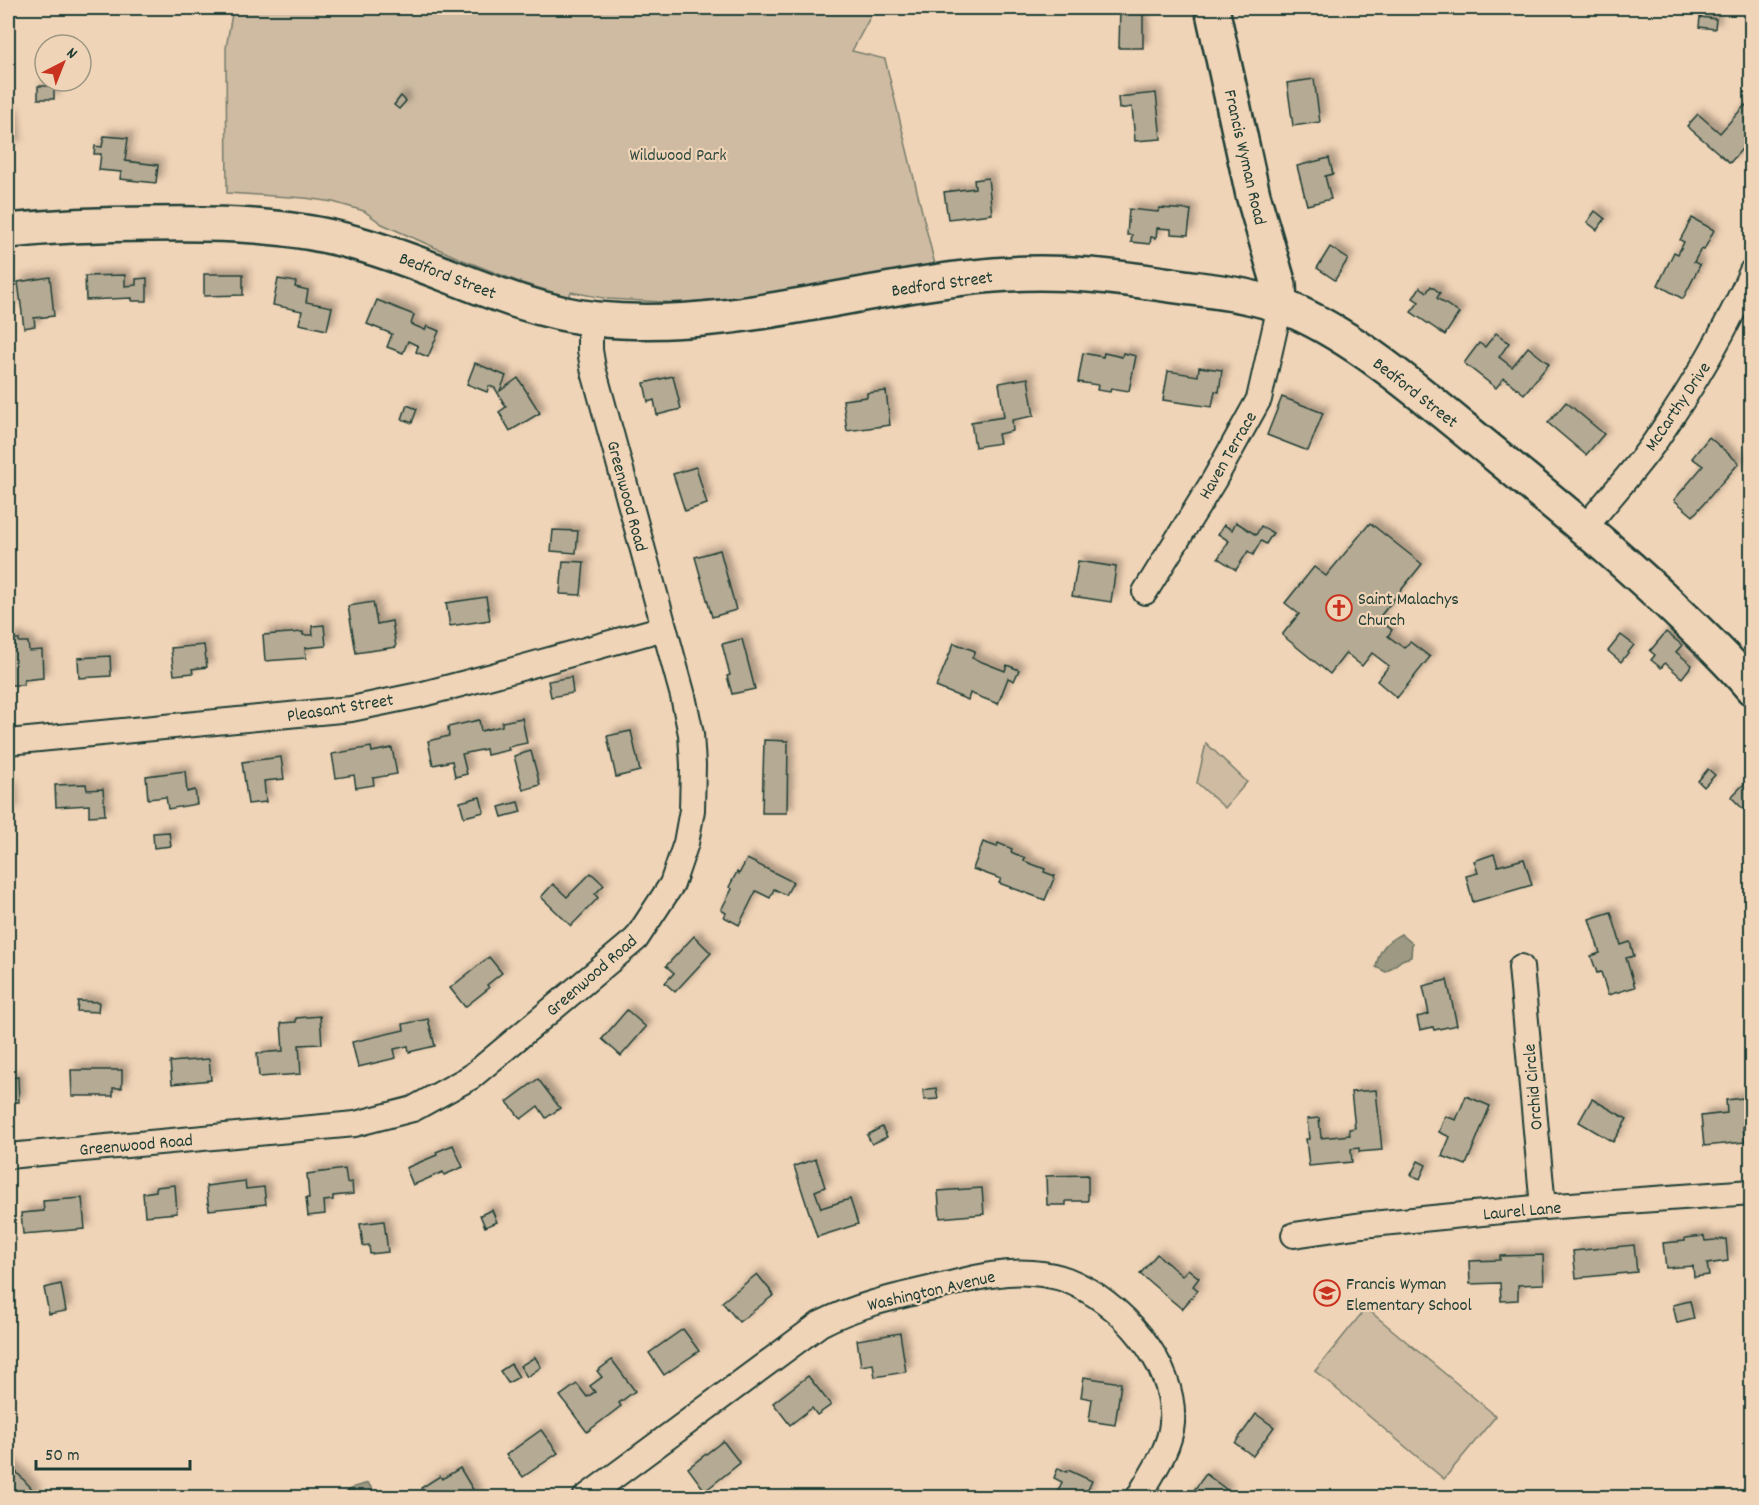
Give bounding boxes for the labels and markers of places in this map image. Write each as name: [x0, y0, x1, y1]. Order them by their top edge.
place label: Saint Malachys Church: [1358, 588, 1459, 634]
church icon: Saint Malachys Church: [1324, 593, 1354, 623]
place label: Francis Wyman Elementary School: [1346, 1273, 1473, 1319]
school or university icon: Francis Wyman Elementary School: [1312, 1278, 1342, 1308]

